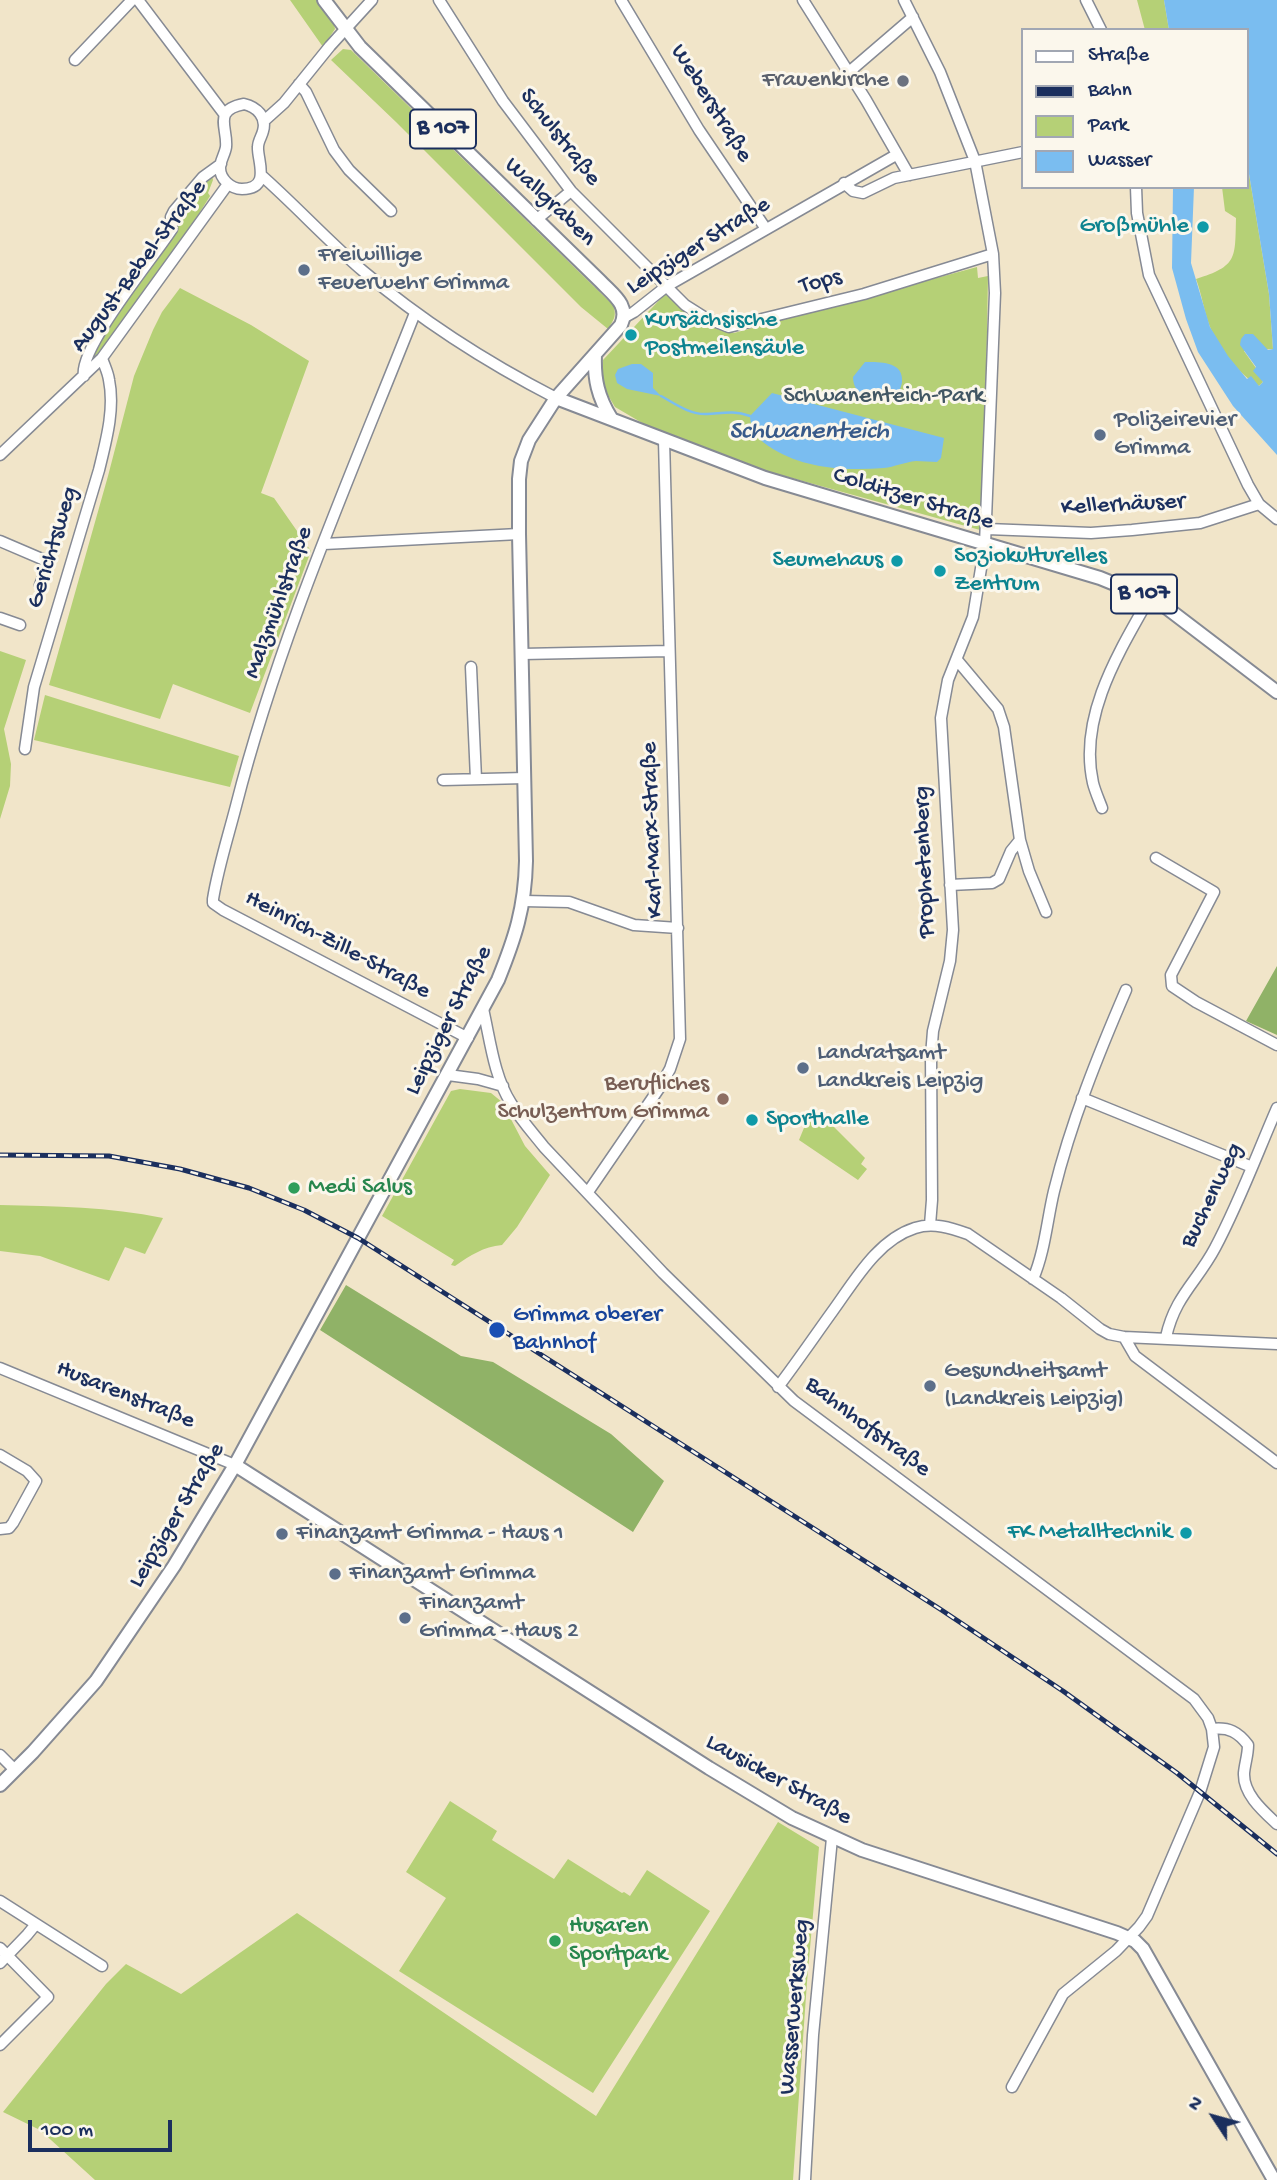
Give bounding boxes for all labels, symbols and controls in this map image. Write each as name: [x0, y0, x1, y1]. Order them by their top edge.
legend: [1021, 28, 1249, 189]
street label: Weberstraße: [662, 40, 758, 168]
text: Straße: [1088, 44, 1149, 69]
place label: Frauenkirche: [762, 67, 889, 95]
marker: Frauenkirche: [895, 73, 911, 89]
text: Bahn: [1088, 79, 1132, 104]
street label: Schulstraße: [512, 83, 606, 193]
road number: B 107: [410, 110, 476, 148]
text: Park: [1088, 114, 1128, 139]
text: Wasser: [1088, 149, 1151, 174]
street label: Wallgraben: [497, 152, 601, 254]
street label: August-Bebel-Straße: [66, 175, 214, 359]
street label: Leipziger Straße: [622, 191, 776, 303]
place label: Großmühle: [1079, 213, 1189, 241]
marker: Großmühle: [1195, 219, 1211, 235]
place label: Freiwillige Feuerwehr Grimma: [318, 242, 509, 298]
marker: Freiwillige Feuerwehr Grimma: [296, 262, 312, 278]
street label: Tops: [797, 264, 845, 302]
place label: Kursächsische Postmeilensäule: [645, 307, 804, 363]
marker: Kursächsische Postmeilensäule: [623, 327, 639, 343]
park label: Schwanenteich-Park: [783, 383, 985, 411]
place label: Polizeirevier Grimma: [1114, 407, 1236, 463]
water label: Schwanenteich: [729, 417, 889, 449]
marker: Polizeirevier Grimma: [1092, 427, 1108, 443]
street label: Colditzer Straße: [829, 462, 997, 538]
street label: Gerichtsweg: [22, 484, 86, 612]
street label: Kellerhäuser: [1060, 488, 1186, 524]
street label: Malzmühlstraße: [239, 523, 321, 683]
place label: Soziokulturelles Zentrum: [954, 543, 1107, 599]
place label: Seumehaus: [772, 547, 883, 575]
marker: Seumehaus: [889, 553, 905, 569]
marker: Soziokulturelles Zentrum: [932, 563, 948, 579]
road number: B 107: [1111, 574, 1177, 614]
street label: Karl-Marx-Straße: [637, 741, 671, 919]
street label: Prophetenberg: [909, 786, 943, 938]
street label: Heinrich-Zille-Straße: [239, 885, 435, 1007]
street label: Leipziger Straße: [400, 941, 500, 1101]
place label: Landratsamt Landkreis Leipzig: [817, 1040, 984, 1096]
marker: Landratsamt Landkreis Leipzig: [795, 1060, 811, 1076]
place label: Berufliches Schulzentrum Grimma: [497, 1071, 709, 1127]
marker: Berufliches Schulzentrum Grimma: [715, 1091, 731, 1107]
place label: Sporthalle: [766, 1106, 869, 1134]
marker: Sporthalle: [744, 1112, 760, 1128]
street label: Buchenweg: [1175, 1139, 1251, 1253]
place label: Medi Salus: [308, 1174, 412, 1202]
marker: Medi Salus: [286, 1180, 302, 1196]
place label: Grimma oberer Bahnhof: [513, 1302, 662, 1358]
marker: Grimma oberer Bahnhof: [487, 1320, 507, 1340]
street label: Husarenstraße: [52, 1355, 198, 1437]
place label: Gesundheitsamt (Landkreis Leipzig): [944, 1358, 1124, 1414]
street label: Bahnhofstraße: [798, 1371, 936, 1485]
marker: Gesundheitsamt (Landkreis Leipzig): [922, 1378, 938, 1394]
street label: Leipziger Straße: [123, 1438, 233, 1594]
place label: FK Metalltechnik: [1008, 1519, 1172, 1547]
place label: Finanzamt Grimma - Haus 1: [296, 1520, 564, 1548]
marker: FK Metalltechnik: [1178, 1525, 1194, 1541]
marker: Finanzamt Grimma - Haus 1: [274, 1526, 290, 1542]
place label: Finanzamt Grimma: [349, 1560, 535, 1588]
marker: Finanzamt Grimma: [327, 1566, 343, 1582]
place label: Finanzamt Grimma - Haus 2: [419, 1590, 579, 1646]
marker: Finanzamt Grimma - Haus 2: [397, 1610, 413, 1626]
street label: Lausicker Straße: [700, 1729, 856, 1833]
place label: Husaren Sportpark: [569, 1913, 667, 1969]
street label: Wasserwerksweg: [774, 1918, 818, 2096]
marker: Husaren Sportpark: [547, 1933, 563, 1949]
north arrow: [1179, 2082, 1249, 2152]
text: N: [1184, 2093, 1210, 2116]
scale bar: [32, 2106, 175, 2150]
text: 100 m: [41, 2119, 93, 2144]

